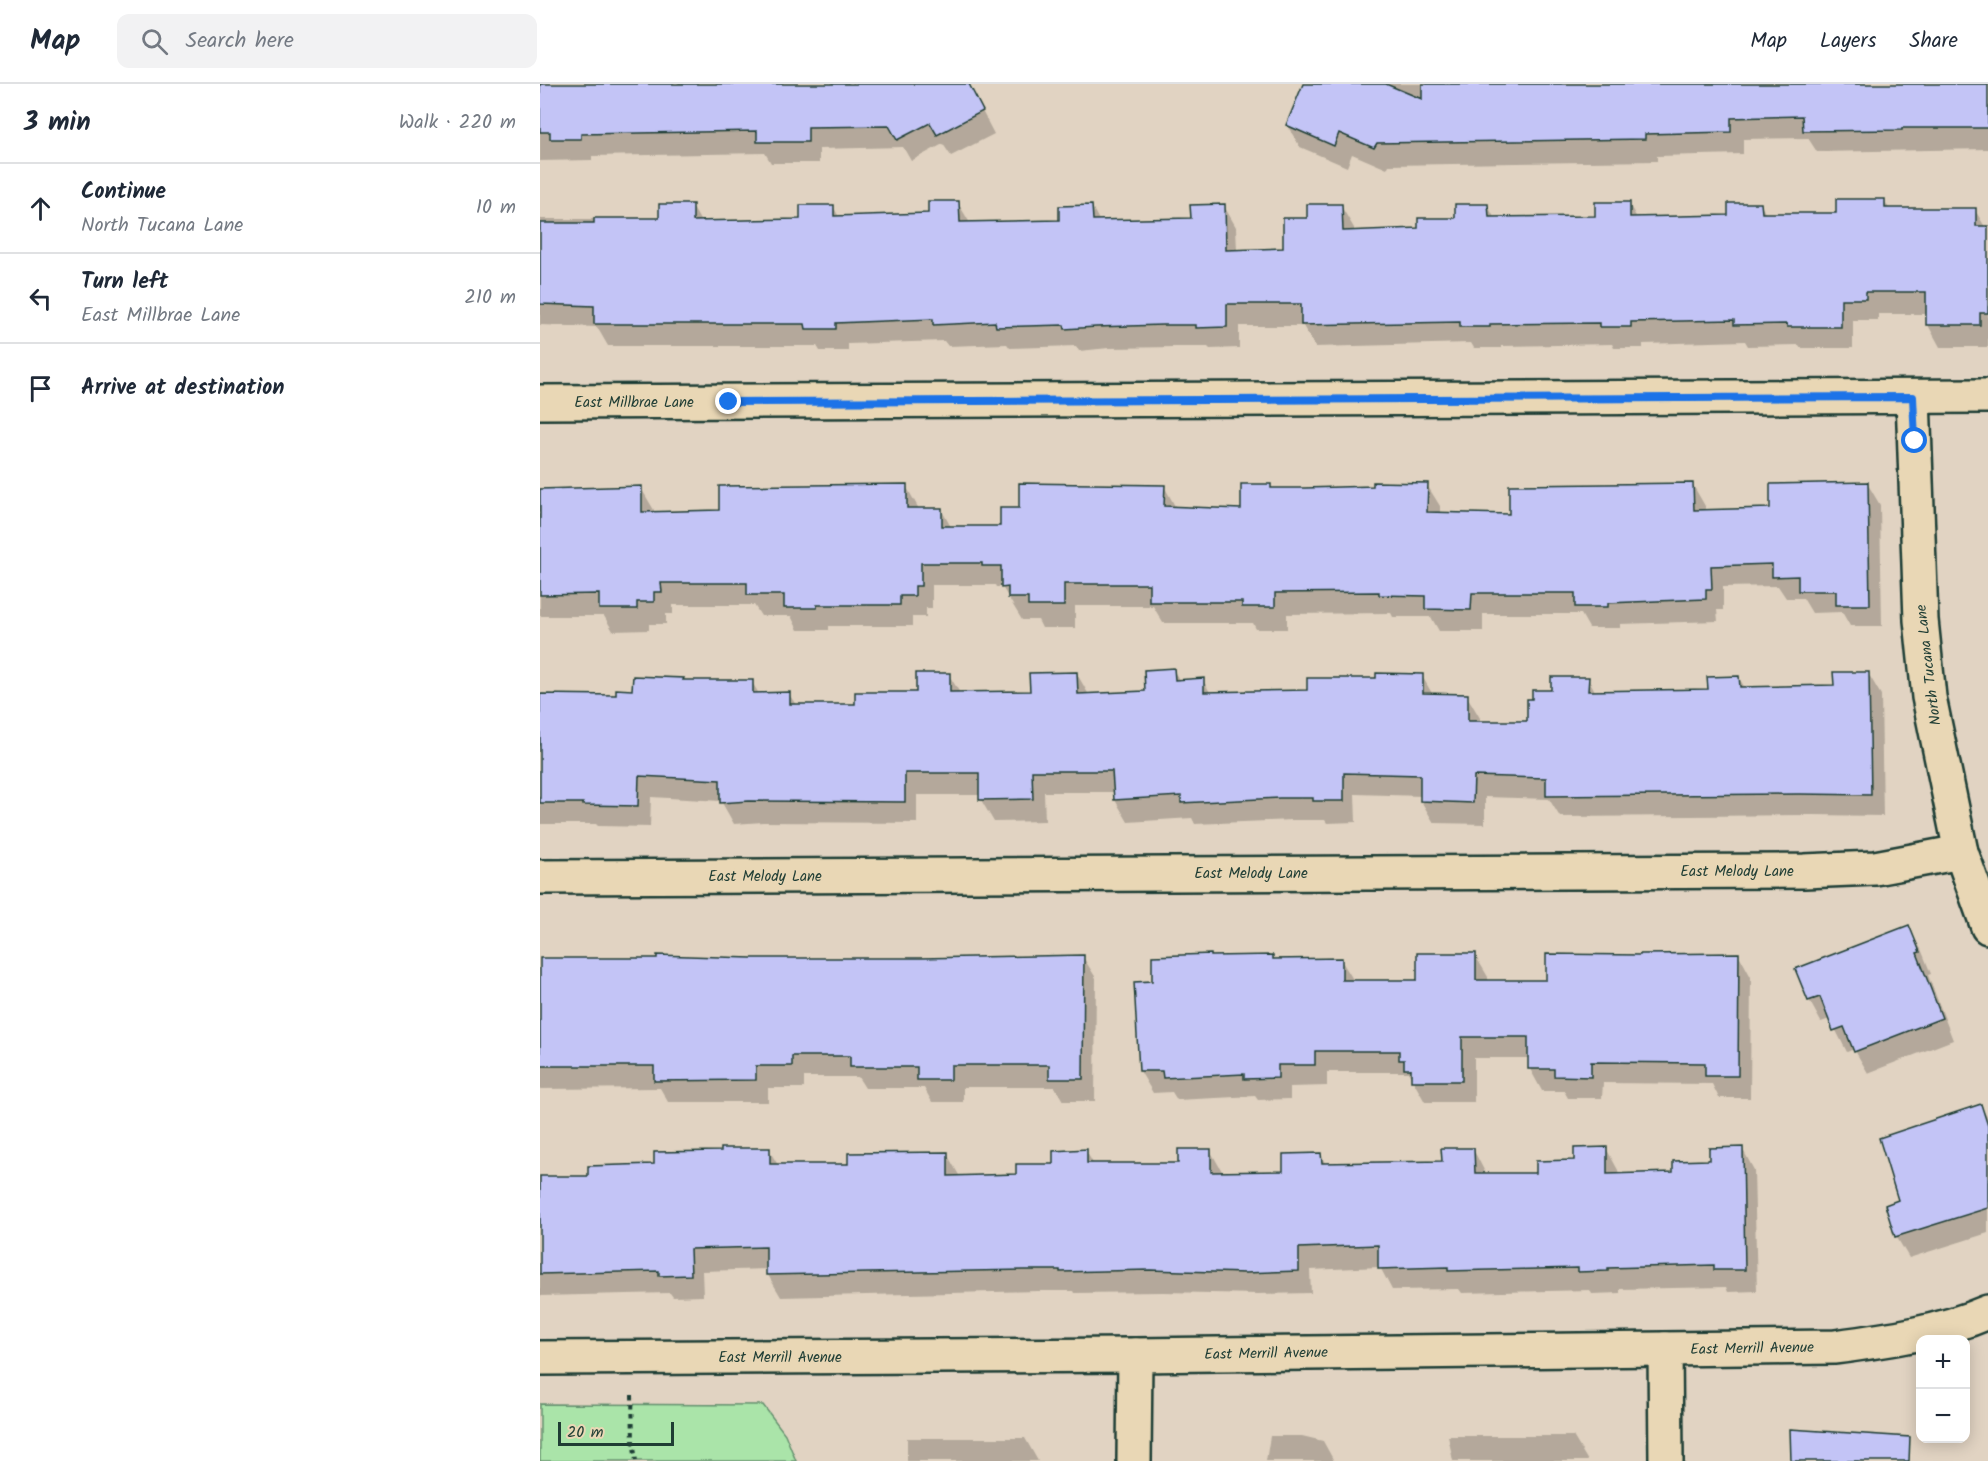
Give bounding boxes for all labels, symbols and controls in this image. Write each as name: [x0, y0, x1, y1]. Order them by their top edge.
search box: [117, 14, 537, 68]
text: Map: [30, 19, 81, 64]
text: Search here: [186, 24, 294, 59]
icon: search: [138, 25, 171, 58]
text: Map: [1750, 25, 1787, 58]
text: Layers: [1820, 25, 1876, 58]
text: Share: [1909, 25, 1958, 58]
text: 3 min: [24, 102, 91, 144]
text: Walk · 220 m: [399, 107, 516, 139]
text: Continue: [81, 175, 166, 210]
icon: ahead: [24, 192, 57, 225]
text: 10 m: [476, 192, 516, 224]
text: North Tucana Lane: [81, 210, 243, 242]
text: Turn left: [81, 265, 168, 300]
icon: left: [24, 282, 57, 315]
text: 210 m: [464, 282, 516, 314]
text: East Millbrae Lane: [81, 300, 240, 332]
text: Arrive at destination: [81, 371, 284, 406]
icon: arrive: [24, 372, 57, 405]
route end: [715, 388, 741, 414]
street label: East Millbrae Lane: [574, 391, 694, 415]
route start: [1901, 427, 1927, 453]
street label: North Tucana Lane: [1910, 603, 1948, 727]
street label: East Melody Lane: [1680, 860, 1794, 884]
street label: East Melody Lane: [1194, 862, 1308, 886]
street label: East Melody Lane: [708, 865, 822, 889]
map controls: [1916, 1335, 1970, 1443]
button: +: [1916, 1335, 1970, 1389]
street label: East Merrill Avenue: [1690, 1336, 1814, 1362]
street label: East Merrill Avenue: [1204, 1341, 1328, 1367]
street label: East Merrill Avenue: [718, 1346, 842, 1370]
button: −: [1916, 1389, 1970, 1443]
scale bar: [558, 1419, 674, 1446]
text: 20 m: [567, 1420, 603, 1445]

